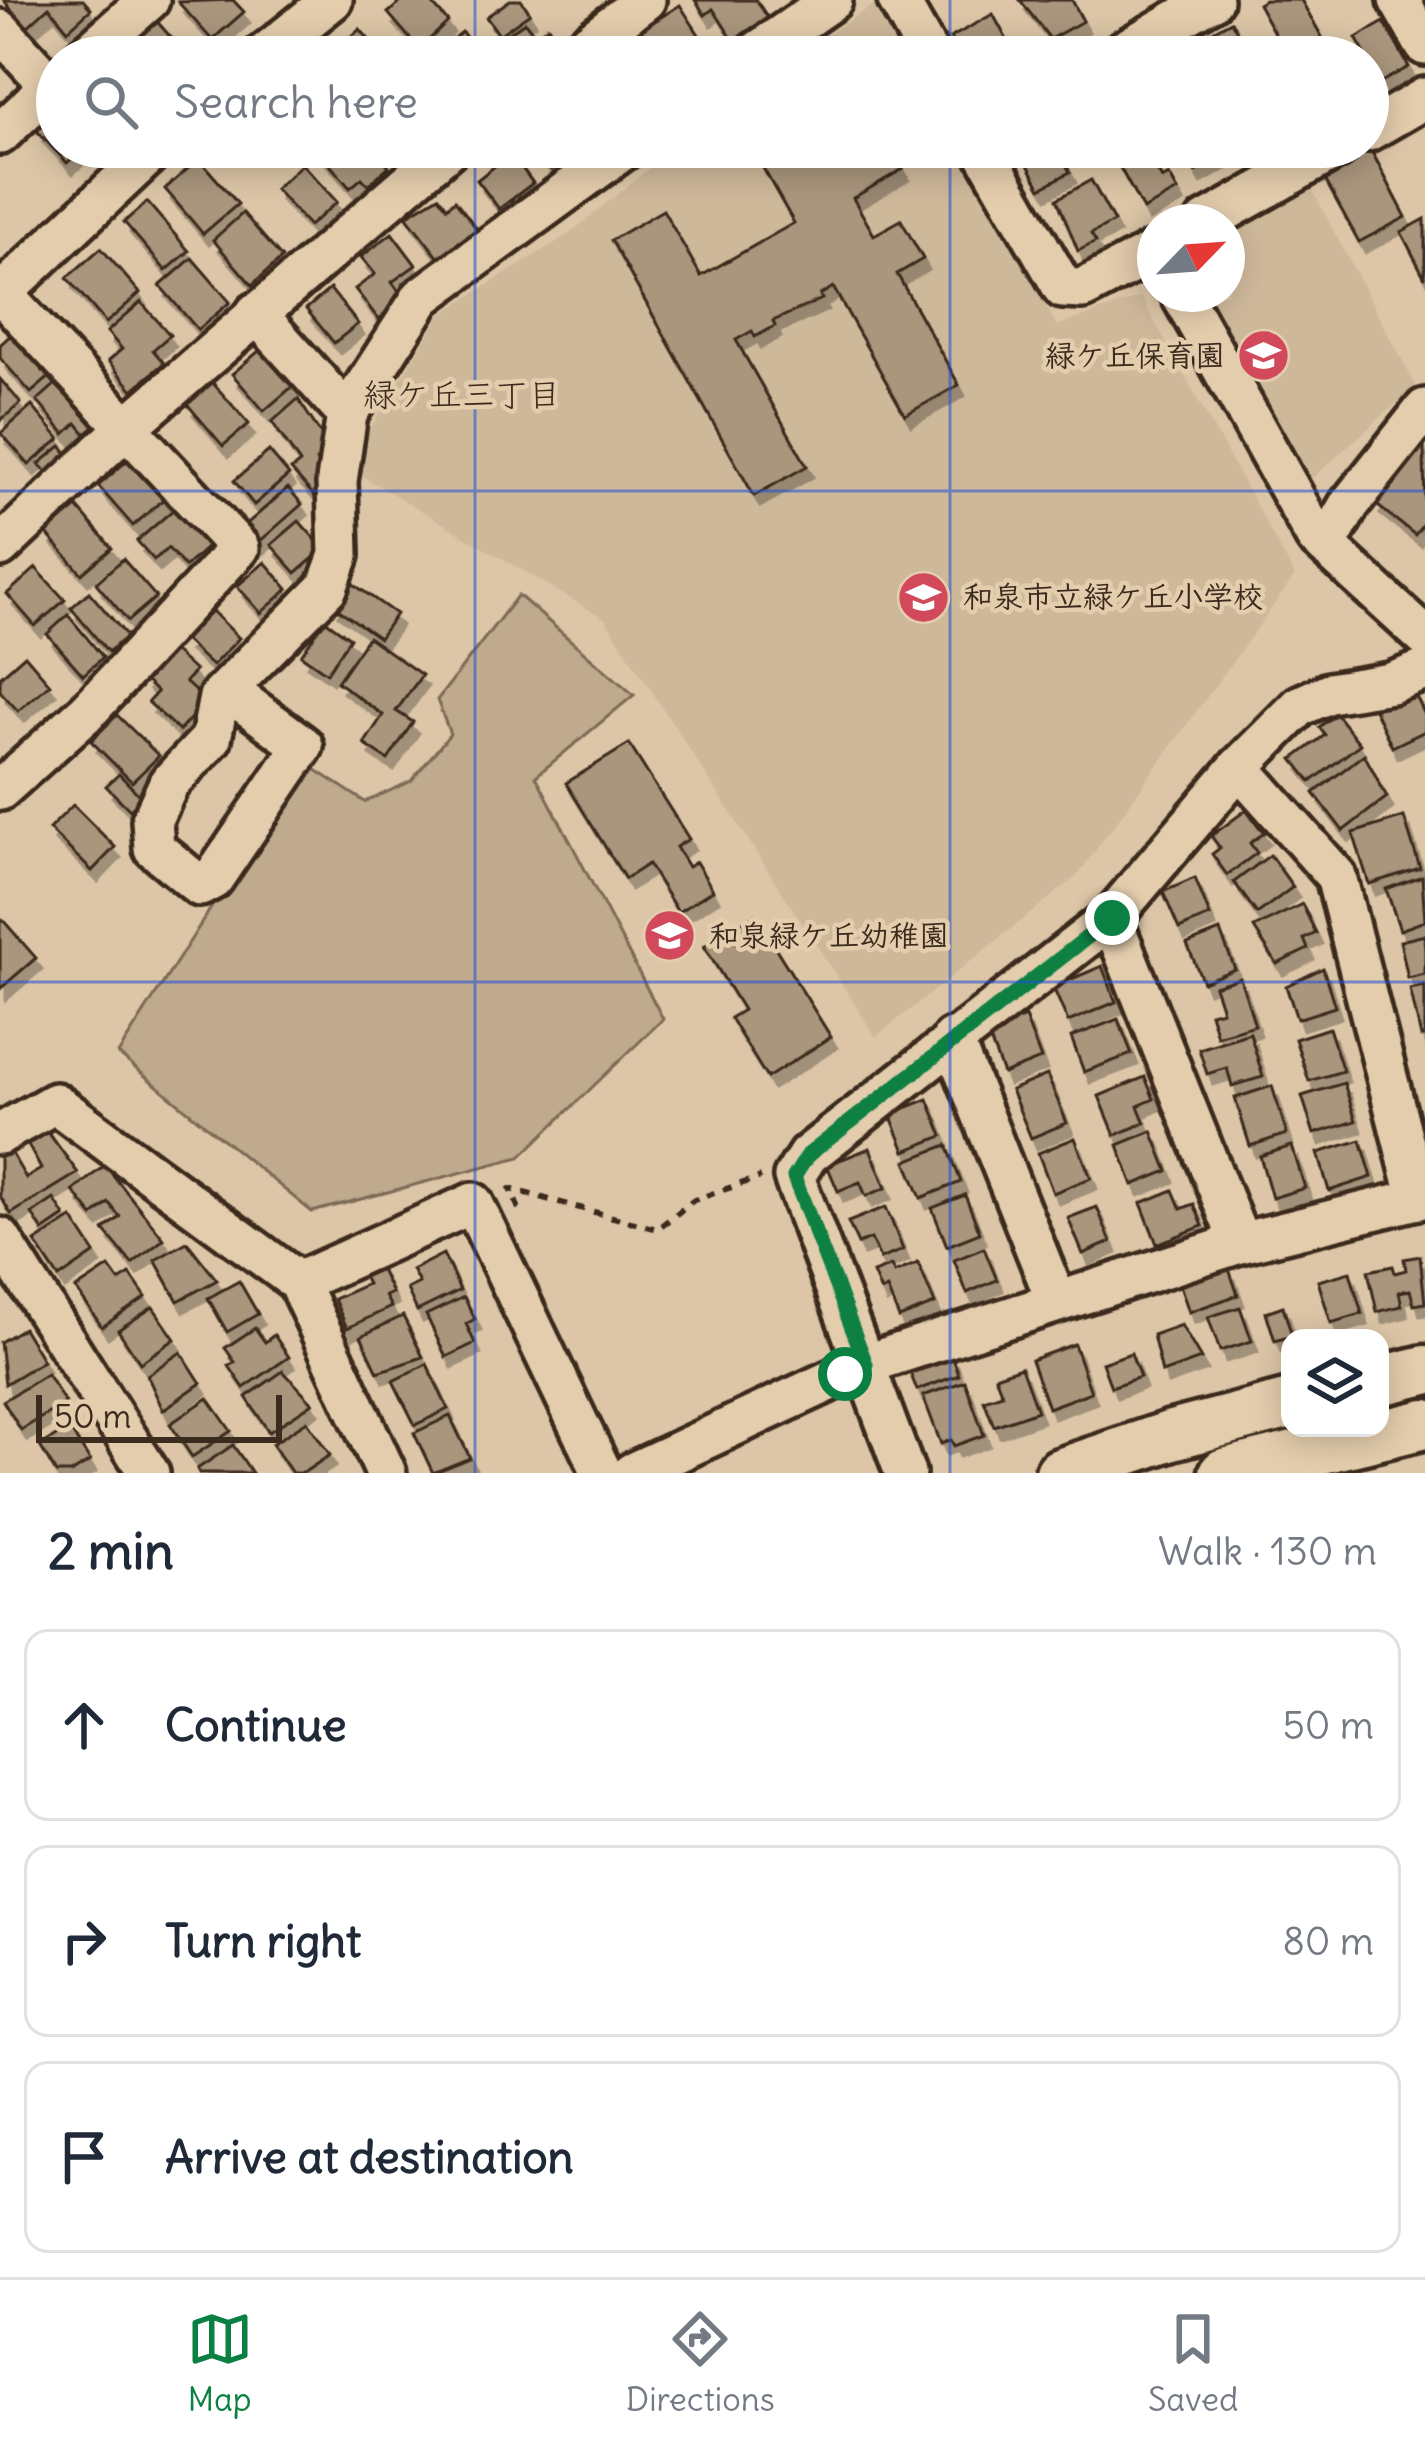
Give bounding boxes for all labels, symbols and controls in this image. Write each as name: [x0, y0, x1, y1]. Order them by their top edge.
search box: [36, 36, 1389, 168]
icon: search: [78, 69, 144, 135]
text: Search here: [174, 74, 418, 130]
north arrow: [1137, 204, 1245, 312]
school or university icon: 緑ケ丘保育園: [1236, 328, 1292, 384]
place label: 緑ケ丘保育園: [1045, 336, 1225, 374]
district label: 緑ケ丘三丁目: [363, 373, 561, 415]
school or university icon: 和泉市立緑ケ丘小学校: [896, 569, 952, 625]
place label: 和泉市立緑ケ丘小学校: [963, 577, 1263, 615]
route end: [1085, 891, 1139, 945]
school or university icon: 和泉緑ケ丘幼稚園: [642, 908, 698, 964]
place label: 和泉緑ケ丘幼稚園: [709, 916, 949, 954]
map controls: [1281, 1329, 1389, 1437]
button: layers: [1281, 1329, 1389, 1437]
route start: [818, 1347, 872, 1401]
scale bar: [36, 1389, 282, 1442]
text: 50 m: [54, 1395, 131, 1437]
text: 2 min: [48, 1519, 174, 1583]
text: Walk · 130 m: [1158, 1527, 1377, 1576]
icon: ahead: [51, 1692, 117, 1758]
text: Continue: [165, 1697, 347, 1753]
text: 50 m: [1282, 1701, 1374, 1750]
icon: right: [51, 1908, 117, 1974]
text: Turn right: [165, 1913, 361, 1969]
text: 80 m: [1282, 1917, 1374, 1966]
icon: arrive: [51, 2124, 117, 2190]
text: Arrive at destination: [165, 2129, 574, 2185]
tab: Map: [187, 2306, 253, 2420]
tab: Directions: [626, 2306, 775, 2420]
tab: Saved: [1148, 2306, 1238, 2420]

